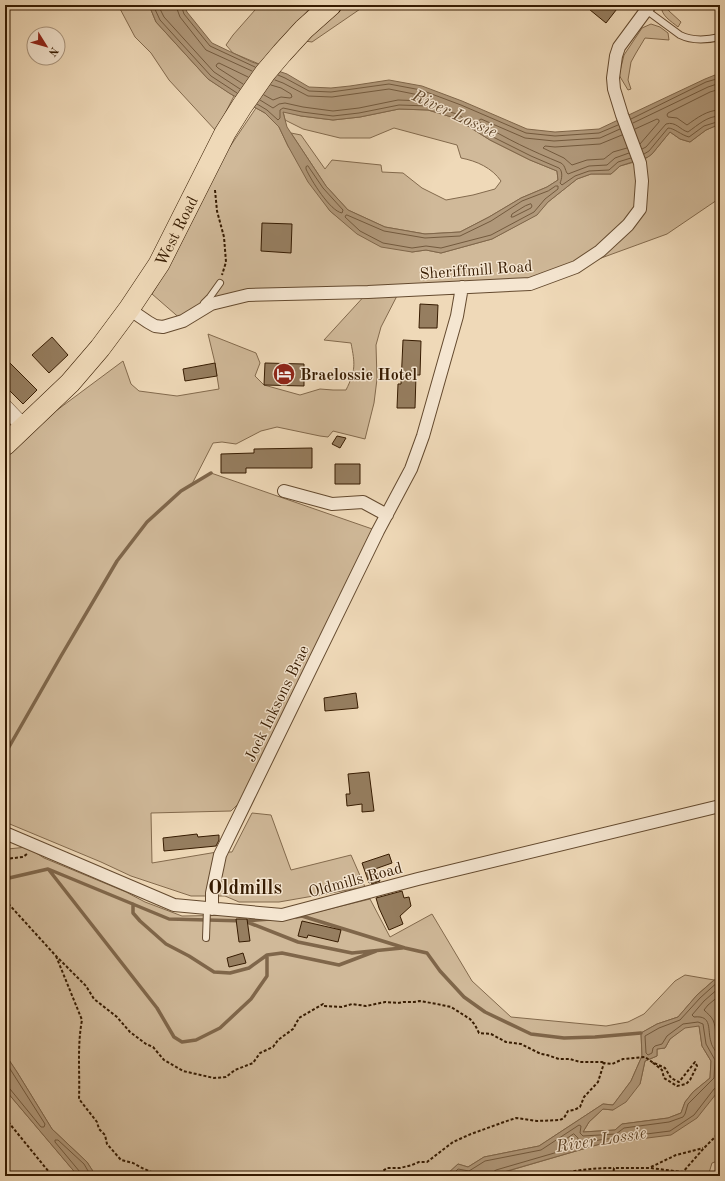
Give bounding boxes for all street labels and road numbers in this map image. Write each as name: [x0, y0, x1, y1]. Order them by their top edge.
street label: West Road: [153, 194, 202, 269]
street label: Sheriffmill Road: [419, 259, 533, 283]
street label: Jock Inksons Brae: [243, 643, 313, 765]
street label: Oldmills Road: [307, 861, 404, 901]

